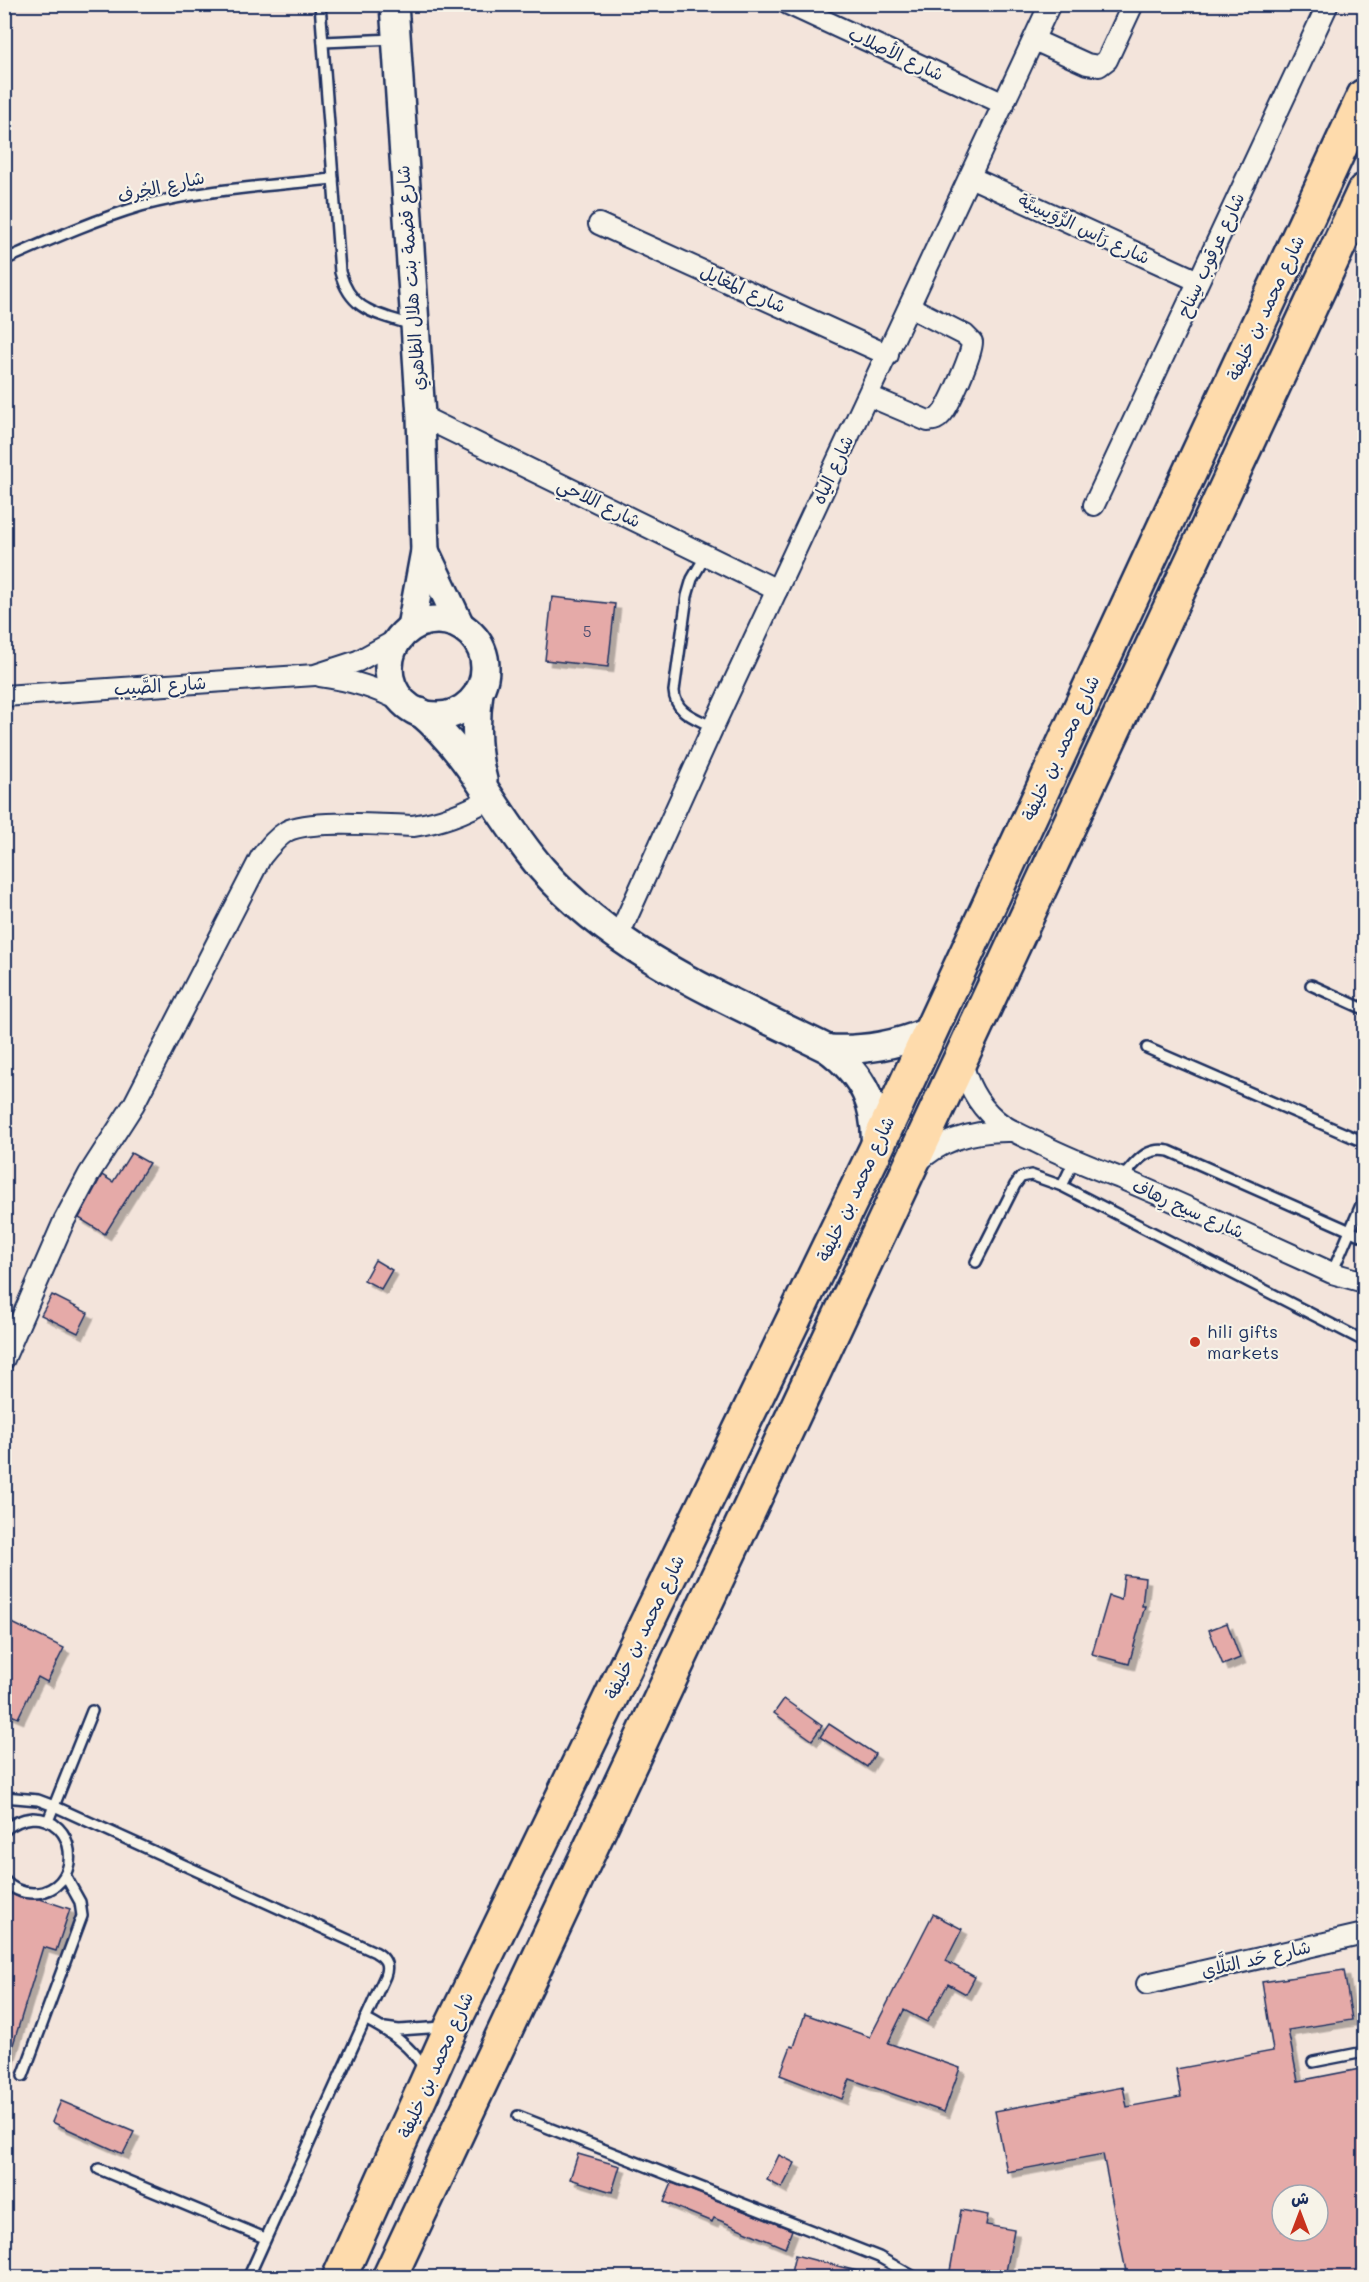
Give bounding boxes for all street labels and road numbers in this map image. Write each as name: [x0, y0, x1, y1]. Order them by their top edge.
street label: شارع الأصلاب: [845, 21, 948, 87]
street label: شارع الجُرف: [115, 164, 207, 209]
street label: شارع قضمة بنت هلال الظاهري: [390, 164, 432, 392]
street label: شارع رَأس الرُّوَيسِيَّة: [1014, 187, 1154, 270]
street label: شارع عرقوب سِناح: [1171, 188, 1250, 321]
street label: شارع محمد بن خليفة: [1221, 231, 1310, 385]
street label: شارع المغايل: [696, 259, 790, 319]
street label: شارع الياه: [806, 431, 859, 508]
street label: شارع اللاحي: [551, 472, 645, 537]
street label: شارع الصَّيب: [113, 670, 207, 701]
street label: شارع محمد بن خليفة: [1016, 671, 1105, 825]
street label: شارع محمد بن خليفة: [811, 1112, 900, 1266]
street label: شارع سيح رِهاف: [1128, 1173, 1248, 1245]
street label: شارع محمد بن خليفة: [599, 1550, 690, 1703]
street label: شارع حَد التلَّاي: [1198, 1930, 1313, 1984]
street label: شارع محمد بن خليفة: [392, 1988, 479, 2142]

